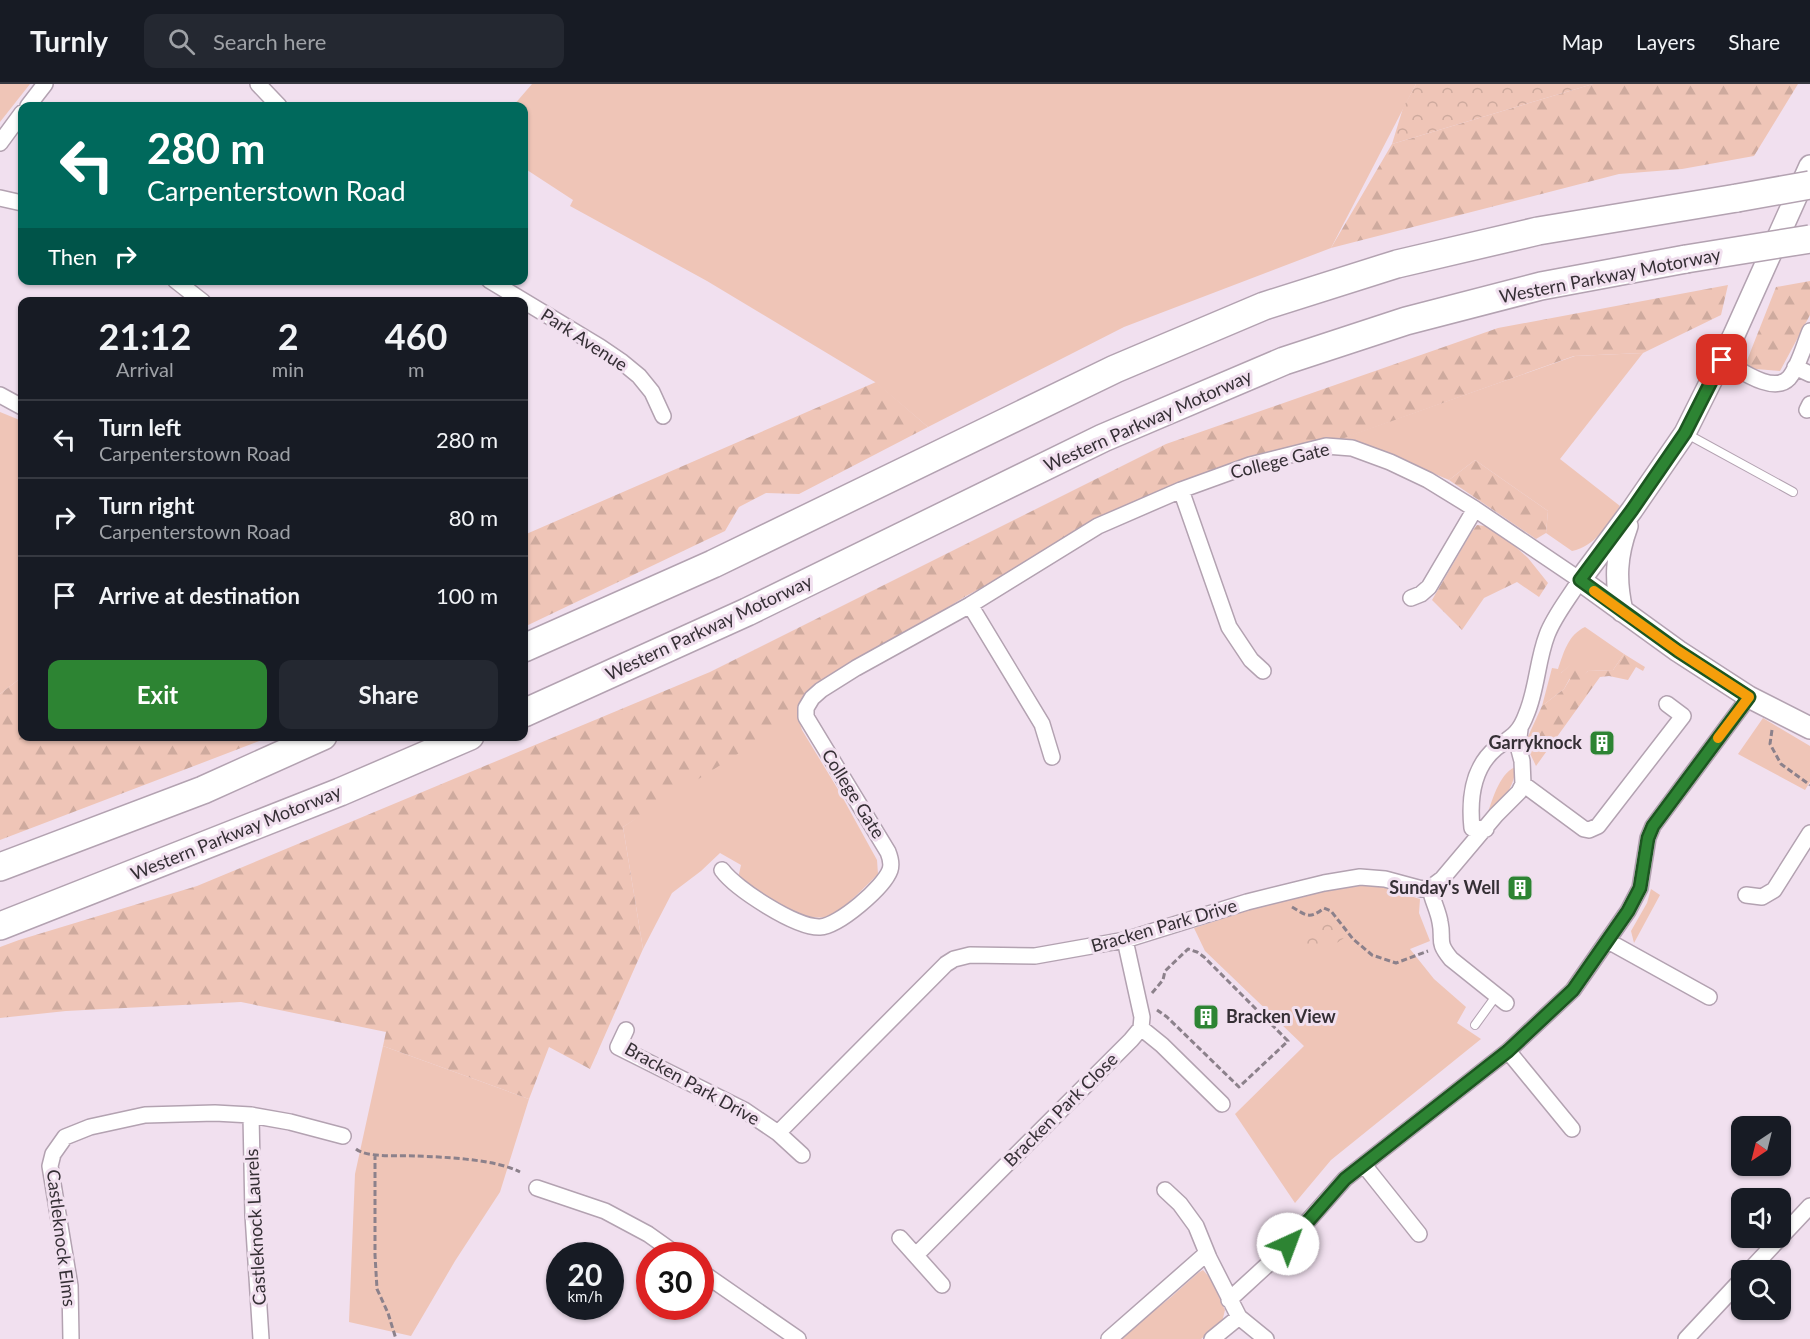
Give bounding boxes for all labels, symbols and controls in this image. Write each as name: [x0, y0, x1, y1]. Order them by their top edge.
search box: [144, 14, 564, 68]
text: Turnly: [30, 24, 108, 58]
icon: search: [165, 25, 198, 58]
text: Search here: [213, 28, 326, 55]
text: Map: [1562, 29, 1603, 54]
text: Layers: [1636, 29, 1695, 54]
text: Share: [1728, 29, 1780, 54]
text: 280 m: [147, 123, 265, 173]
icon: left: [48, 126, 126, 204]
text: Carpenterstown Road: [147, 174, 406, 207]
icon: right: [109, 240, 142, 273]
text: Then: [48, 243, 97, 270]
street label: Western Parkway Motorway: [1497, 243, 1723, 307]
street label: Park Avenue: [537, 303, 632, 375]
text: 21:12: [99, 314, 191, 358]
text: 2: [278, 314, 299, 358]
text: 460: [385, 314, 447, 358]
pin: [1696, 334, 1747, 385]
icon: arrive: [1705, 343, 1738, 376]
text: Arrival: [116, 357, 174, 381]
text: min: [272, 357, 304, 381]
text: m: [408, 357, 424, 381]
street label: Western Parkway Motorway: [1040, 364, 1256, 476]
text: Turn left: [99, 414, 181, 441]
icon: left: [48, 423, 81, 456]
text: 280 m: [436, 426, 498, 453]
street label: College Gate: [1228, 437, 1332, 483]
text: Carpenterstown Road: [99, 441, 291, 465]
text: Turn right: [99, 492, 194, 519]
icon: right: [48, 501, 81, 534]
text: 80 m: [449, 504, 498, 531]
text: Carpenterstown Road: [99, 519, 291, 543]
street label: Western Parkway Motorway: [602, 569, 816, 685]
icon: arrive: [48, 579, 81, 612]
text: Arrive at destination: [99, 582, 300, 609]
text: 100 m: [436, 582, 498, 609]
button: Exit: [48, 660, 267, 729]
button: Share: [279, 660, 498, 729]
building icon: Garryknock: [1587, 728, 1617, 758]
place label: Garryknock: [1488, 731, 1582, 753]
street label: College Gate: [818, 745, 890, 842]
street label: Western Parkway Motorway: [127, 779, 345, 884]
building icon: Sunday's Well: [1505, 873, 1535, 903]
place label: Sunday's Well: [1389, 876, 1500, 898]
street label: Bracken Park Drive: [1088, 894, 1239, 956]
building icon: Bracken View: [1191, 1002, 1221, 1032]
place label: Bracken View: [1226, 1005, 1336, 1027]
street label: Bracken Park Drive: [621, 1037, 764, 1129]
street label: Bracken Park Close: [999, 1048, 1122, 1171]
north arrow: [1731, 1116, 1791, 1176]
map controls: [1731, 1116, 1791, 1320]
street label: Castleknock Laurels: [240, 1148, 270, 1306]
street label: Castleknock Elms: [43, 1168, 81, 1308]
button: sound: [1731, 1188, 1791, 1248]
position arrow: [1256, 1212, 1320, 1276]
speed limit sign: 30: [636, 1242, 714, 1320]
text: 20: [568, 1256, 602, 1292]
button: search: [1731, 1260, 1791, 1320]
text: km/h: [567, 1287, 603, 1305]

